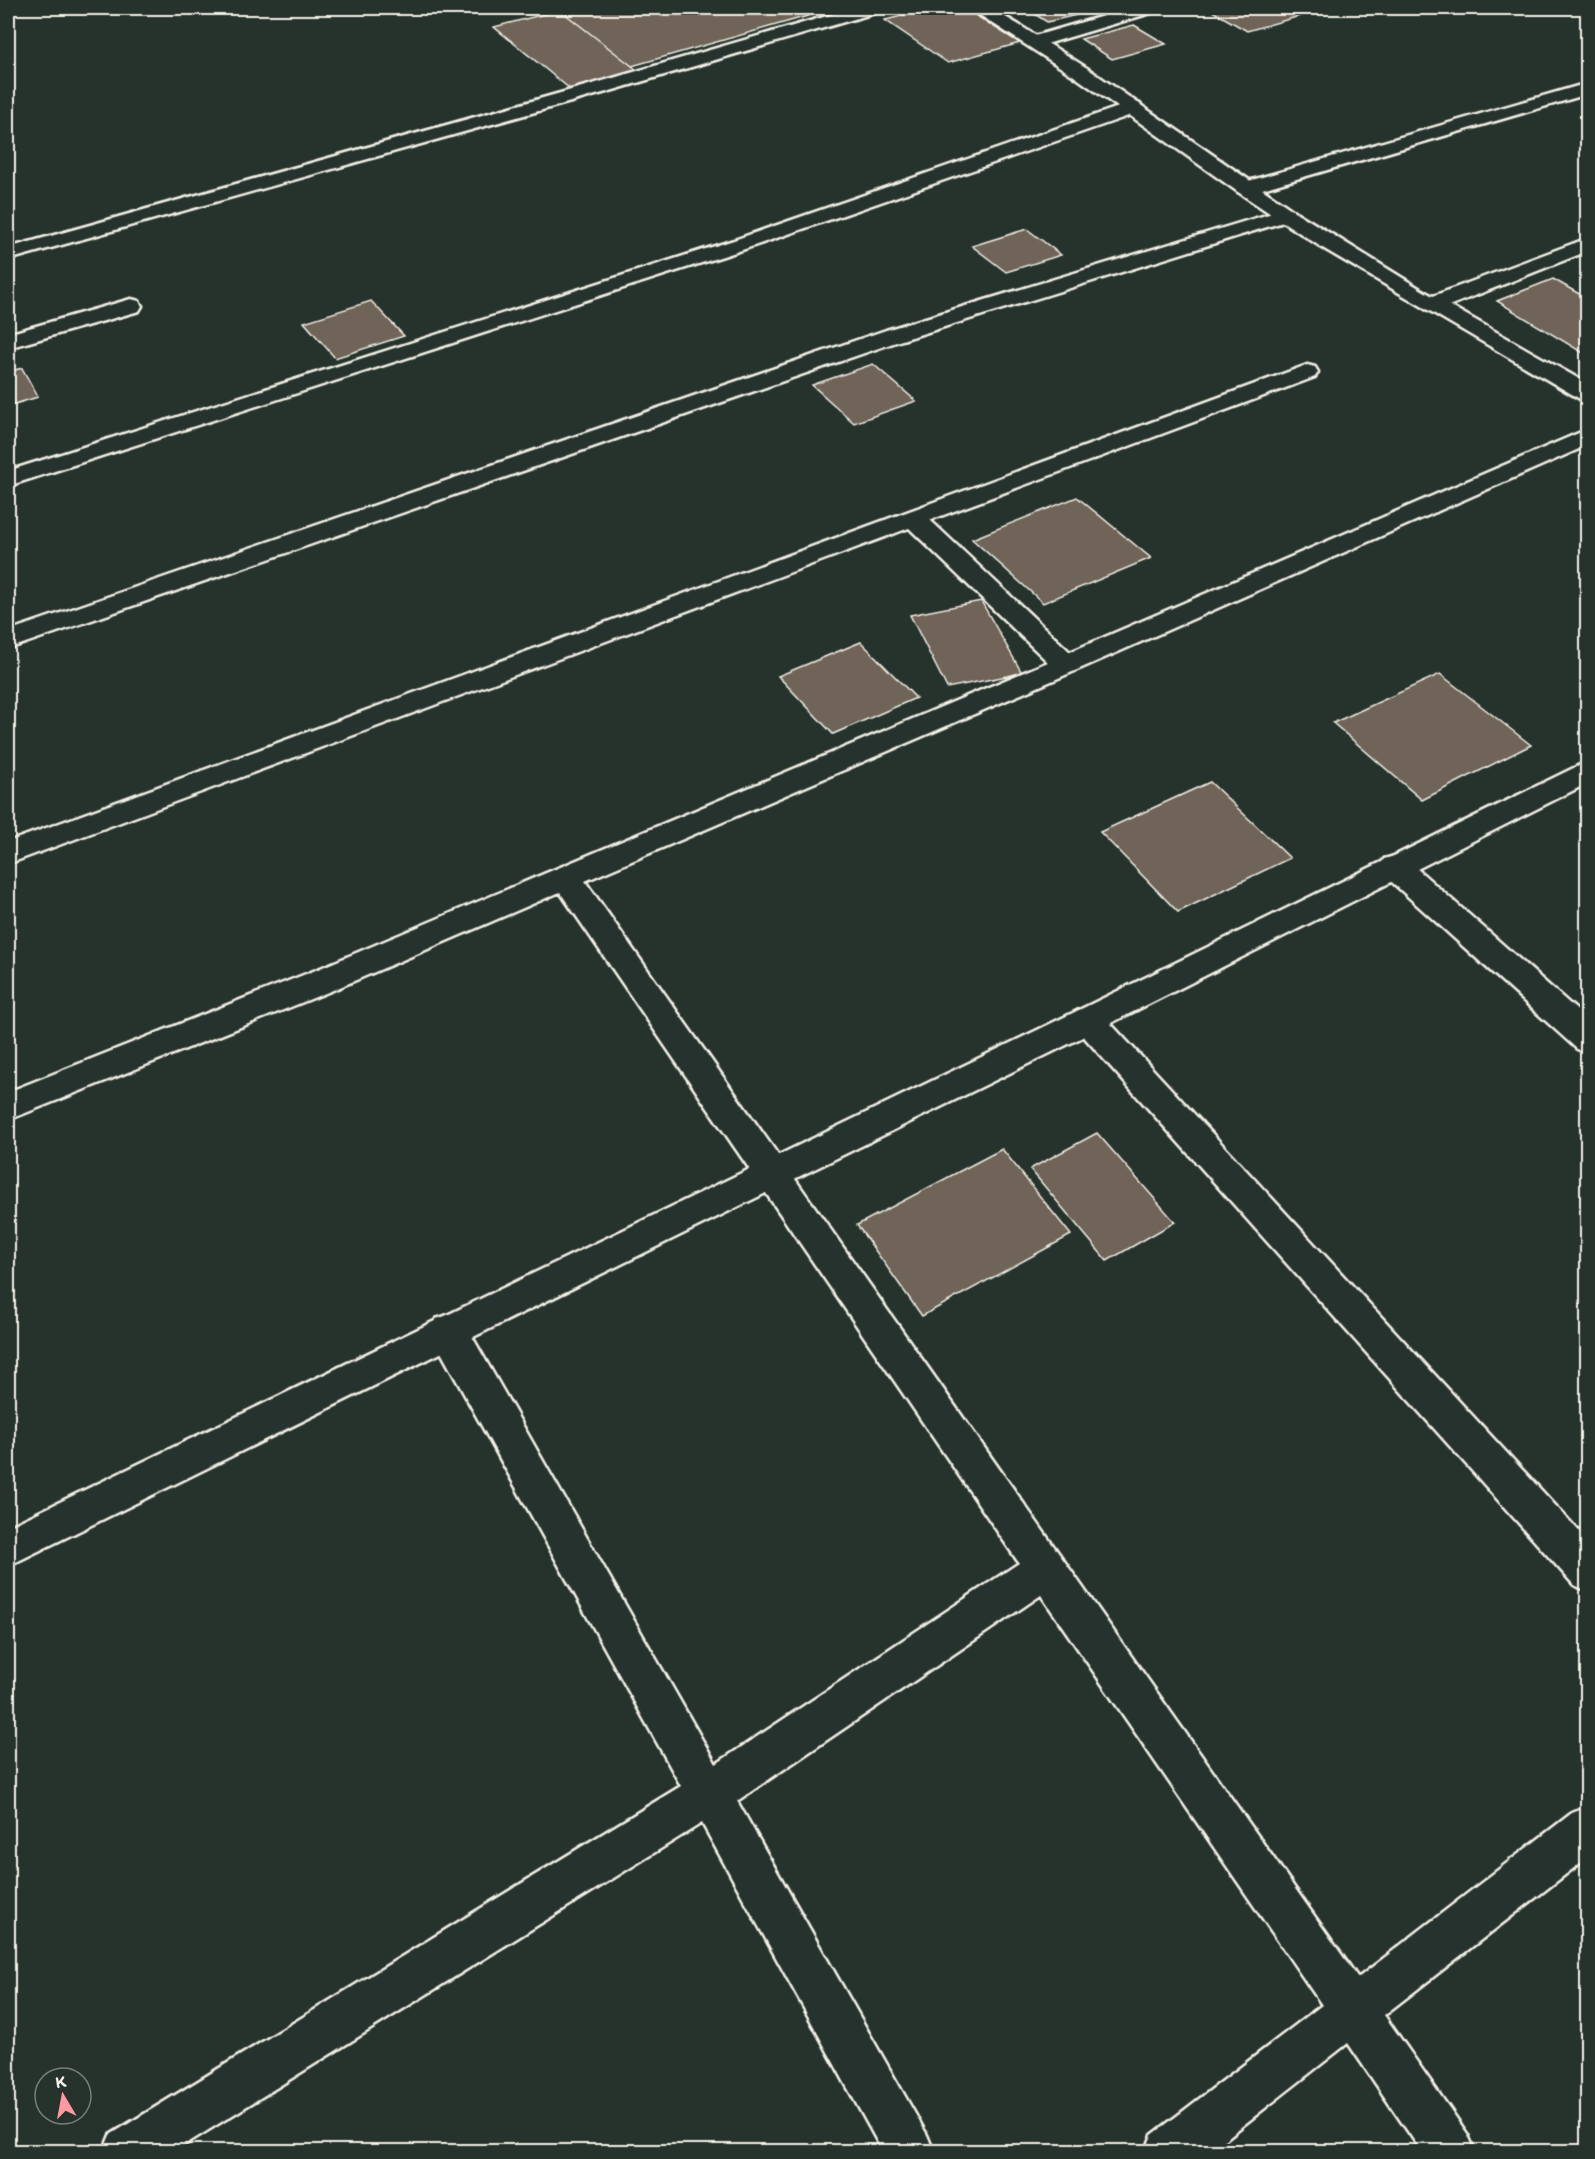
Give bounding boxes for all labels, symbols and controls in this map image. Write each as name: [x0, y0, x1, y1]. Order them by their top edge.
north arrow: [33, 2066, 93, 2126]
text: K: [54, 2071, 68, 2092]

